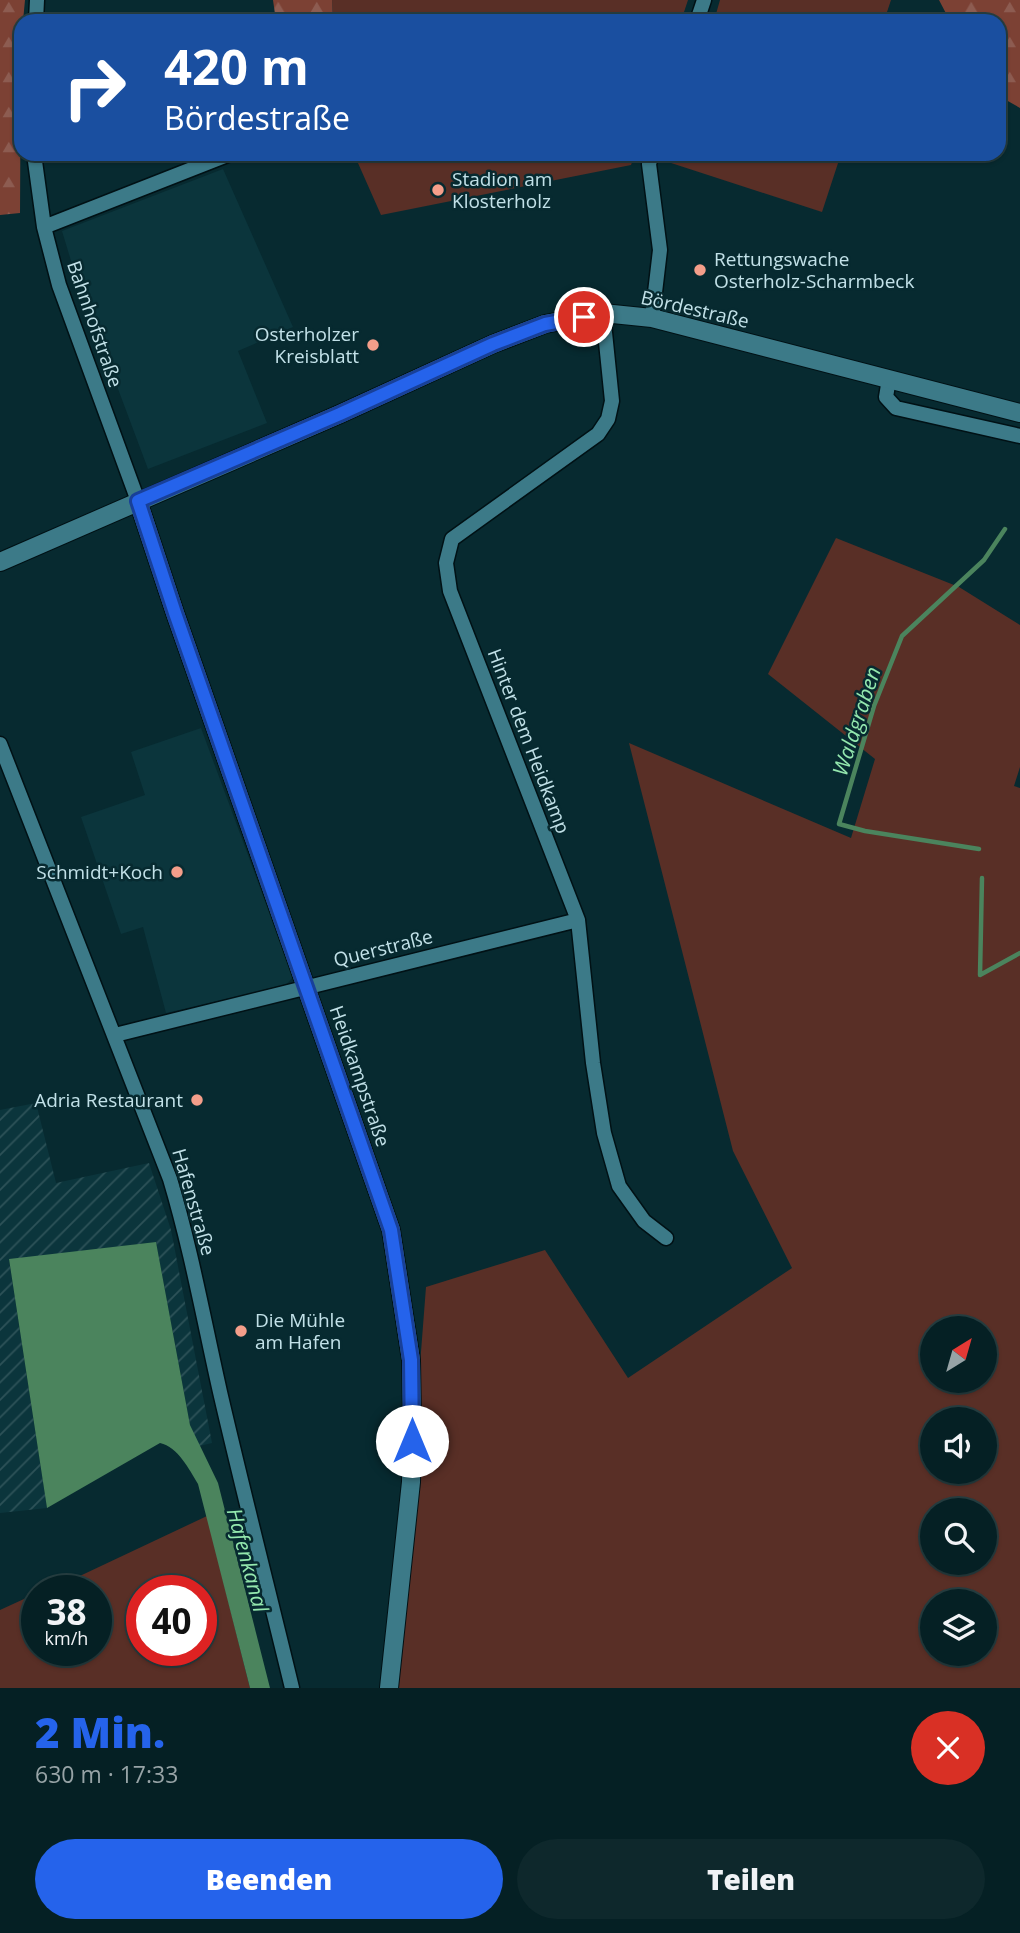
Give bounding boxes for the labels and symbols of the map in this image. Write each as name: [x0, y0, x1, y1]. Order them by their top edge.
place label: Stadion am Klosterholz: [452, 166, 552, 214]
marker: Stadion am Klosterholz: [430, 182, 446, 198]
place label: Rettungswache Osterholz-Scharmbeck: [714, 246, 914, 294]
street label: Bahnhofstraße: [61, 257, 129, 391]
marker: Rettungswache Osterholz-Scharmbeck: [692, 262, 708, 278]
street label: Bördestraße: [638, 284, 752, 334]
pin: [554, 287, 614, 347]
place label: Osterholzer Kreisblatt: [255, 321, 359, 369]
marker: Osterholzer Kreisblatt: [365, 337, 381, 353]
street label: Hinter dem Heidkamp: [482, 645, 576, 837]
water label: Waldgraben: [825, 663, 887, 779]
place label: Schmidt+Koch: [36, 859, 163, 885]
marker: Schmidt+Koch: [169, 864, 185, 880]
street label: Querstraße: [331, 923, 435, 973]
street label: Heidkampstraße: [324, 1002, 396, 1150]
place label: Adria Restaurant: [34, 1087, 183, 1113]
marker: Adria Restaurant: [189, 1092, 205, 1108]
street label: Hafenstraße: [166, 1146, 222, 1258]
place label: Die Mühle am Hafen: [255, 1307, 345, 1355]
north arrow: [920, 1316, 998, 1393]
marker: Die Mühle am Hafen: [233, 1323, 249, 1339]
position arrow: [375, 1404, 449, 1478]
water label: Hafenkanal: [221, 1505, 276, 1616]
speed limit sign: 40: [126, 1575, 217, 1666]

